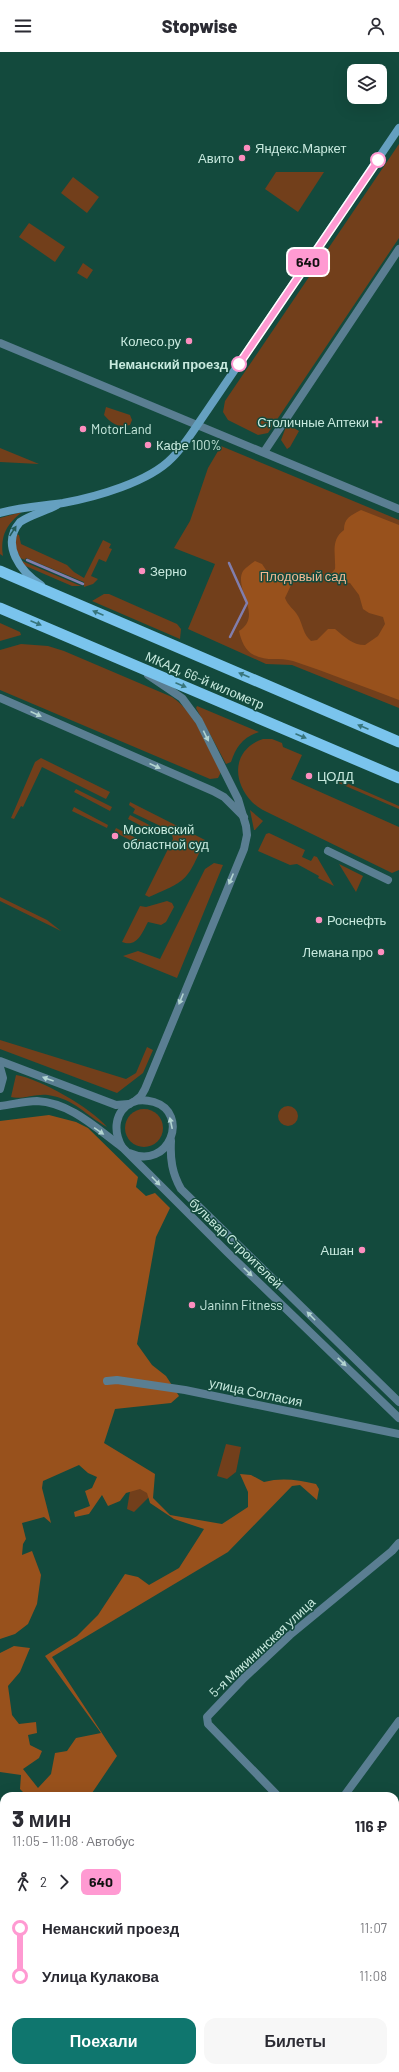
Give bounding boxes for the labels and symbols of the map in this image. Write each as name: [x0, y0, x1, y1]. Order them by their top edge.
place label: Яндекс.Маркет: [255, 140, 346, 156]
marker: Яндекс.Маркет: [242, 143, 252, 153]
place label: Авито: [198, 150, 234, 166]
unlabelled marker: [370, 152, 386, 168]
marker: Авито: [237, 153, 247, 163]
line badge: 640: [285, 249, 331, 275]
place label: Колесо.ру: [121, 333, 181, 349]
marker: Колесо.ру: [184, 336, 194, 346]
place label: Неманский проезд: [109, 356, 229, 372]
marker: Неманский проезд: [231, 356, 247, 372]
place label: Столичные Аптеки: [257, 414, 369, 430]
marker: Столичные Аптеки: [372, 417, 382, 427]
place label: MotorLand: [91, 421, 152, 437]
marker: MotorLand: [78, 424, 88, 434]
place label: Кафе 100%: [156, 437, 222, 453]
marker: Кафе 100%: [143, 440, 153, 450]
one-way arrow: [9, 526, 17, 536]
place label: Зерно: [150, 563, 187, 579]
marker: Зерно: [137, 566, 147, 576]
park label: Плодовый сад: [260, 568, 347, 584]
one-way arrow: [92, 610, 104, 616]
one-way arrow: [30, 620, 41, 626]
street label: МКАД, 66-й километр: [143, 648, 267, 712]
one-way arrow: [237, 672, 249, 678]
one-way arrow: [176, 682, 187, 688]
one-way arrow: [30, 711, 41, 717]
one-way arrow: [357, 723, 369, 729]
one-way arrow: [203, 730, 209, 741]
one-way arrow: [295, 734, 307, 740]
one-way arrow: [149, 763, 161, 769]
place label: ЦОДД: [317, 768, 354, 784]
marker: ЦОДД: [304, 771, 314, 781]
place label: Московский областной суд: [123, 821, 209, 852]
marker: Московский областной суд: [110, 831, 120, 841]
one-way arrow: [228, 873, 234, 885]
place label: Роснефть: [327, 912, 387, 928]
marker: Роснефть: [314, 915, 324, 925]
place label: Лемана про: [303, 944, 373, 960]
marker: Лемана про: [376, 947, 386, 957]
one-way arrow: [178, 994, 184, 1006]
one-way arrow: [41, 1076, 53, 1082]
one-way arrow: [168, 1117, 174, 1129]
one-way arrow: [94, 1126, 105, 1135]
one-way arrow: [151, 1176, 161, 1186]
street label: бульвар Строителей: [186, 1194, 286, 1292]
place label: Ашан: [320, 1242, 354, 1258]
marker: Ашан: [357, 1245, 367, 1255]
one-way arrow: [243, 1267, 253, 1277]
place label: Janinn Fitness: [200, 1297, 283, 1313]
marker: Janinn Fitness: [187, 1300, 197, 1310]
one-way arrow: [306, 1311, 316, 1321]
one-way arrow: [336, 1358, 347, 1367]
street label: улица Согласия: [208, 1374, 304, 1410]
street label: 5-я Мякининская улица: [206, 1593, 319, 1700]

